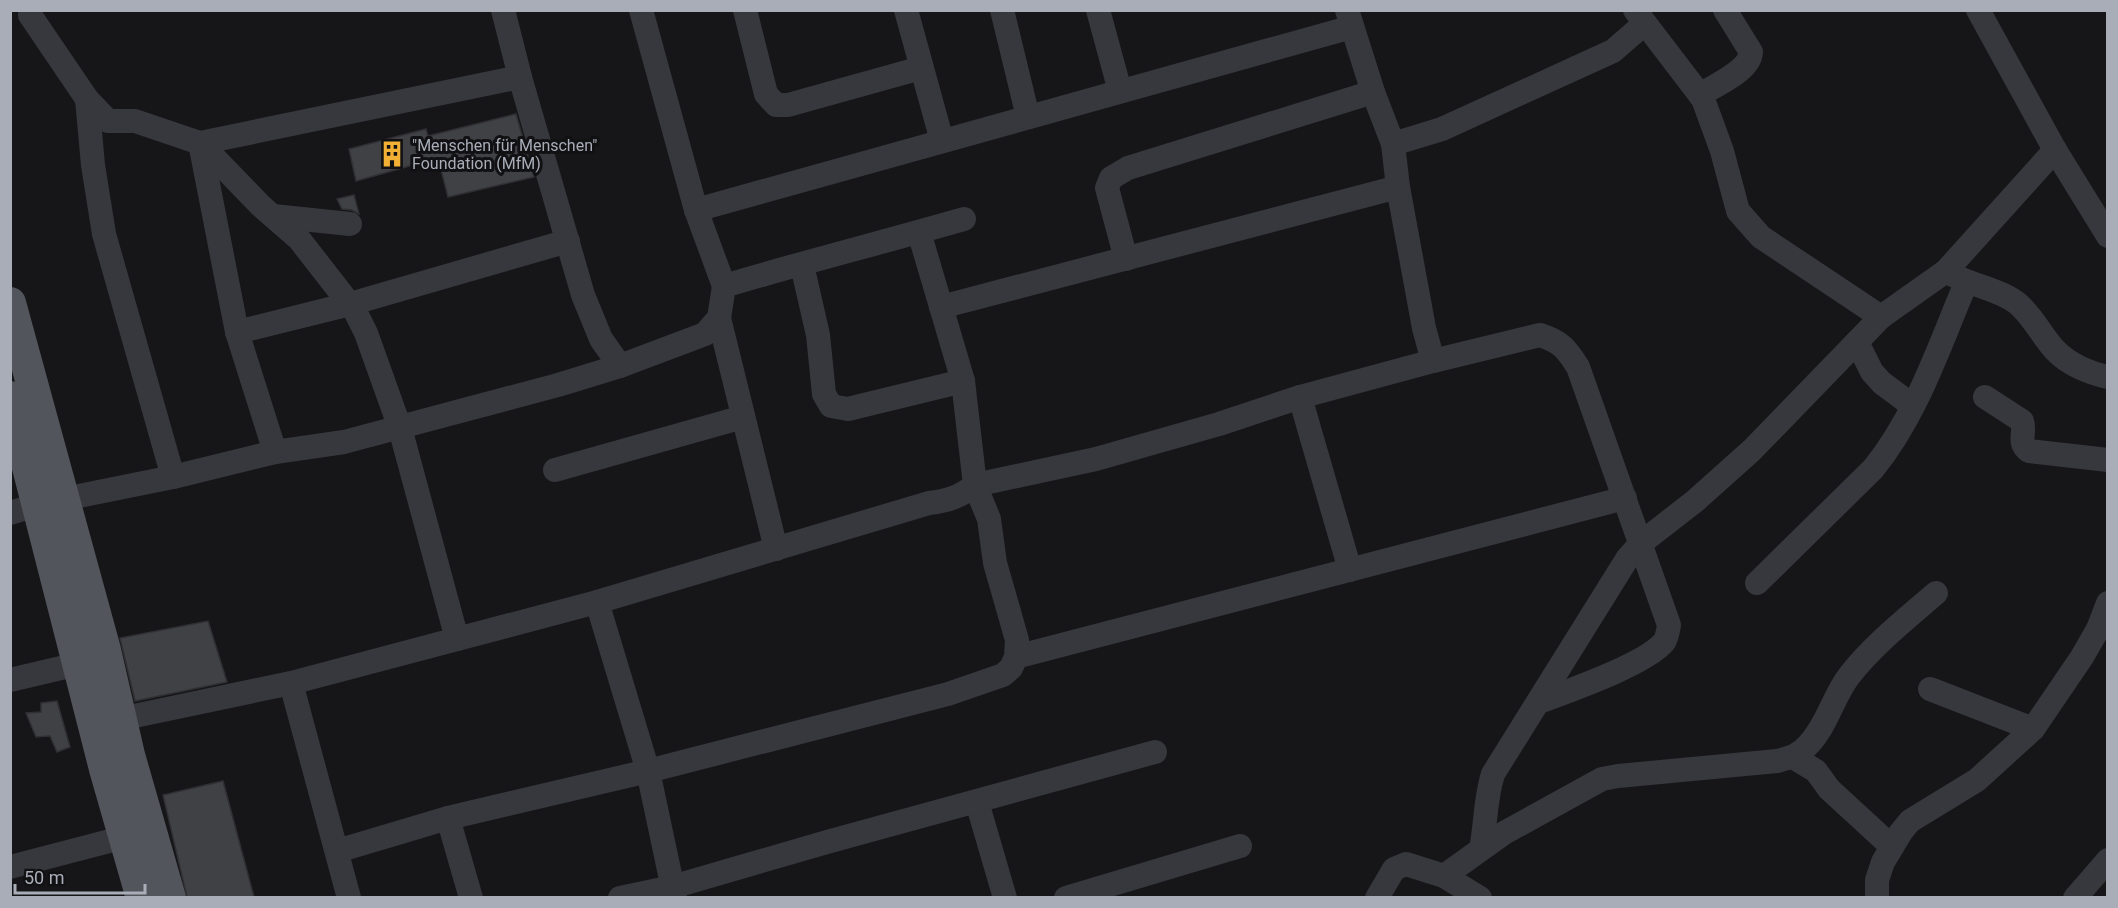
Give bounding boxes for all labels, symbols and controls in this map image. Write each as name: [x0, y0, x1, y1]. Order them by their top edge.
place label: "Menschen für Menschen" Foundation (MfM): [412, 136, 597, 173]
building icon: "Menschen für Menschen" Foundation (MfM): [377, 139, 407, 169]
scale bar: [15, 857, 146, 895]
text: 50 m: [24, 867, 64, 888]

